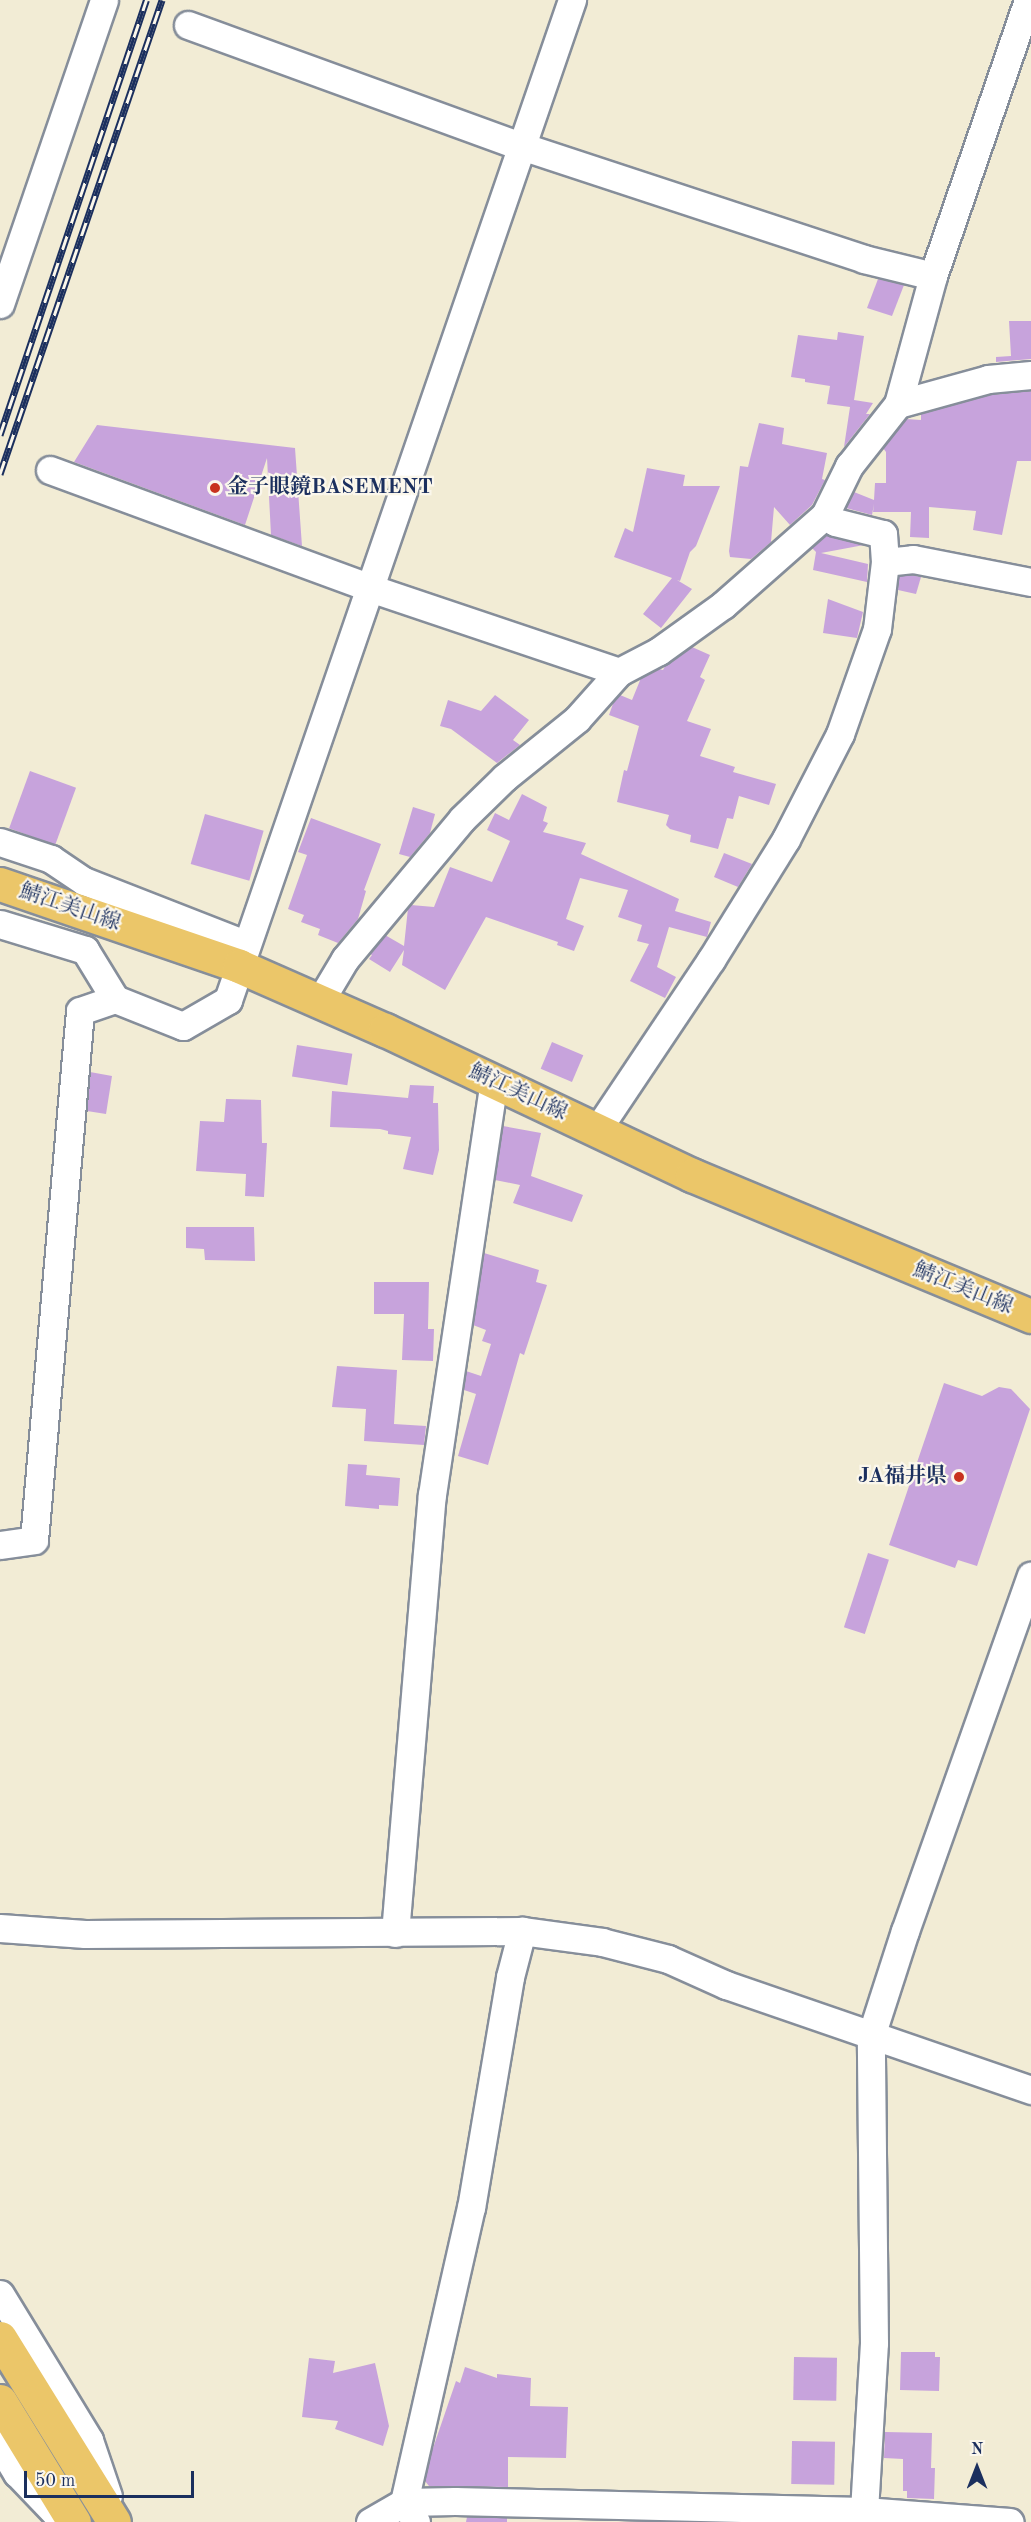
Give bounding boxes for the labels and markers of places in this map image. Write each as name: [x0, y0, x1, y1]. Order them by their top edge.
place label: 金子眼鏡BASEMENT: [227, 475, 433, 501]
marker: 金子眼鏡BASEMENT: [208, 481, 222, 495]
place label: JA福井県: [858, 1464, 947, 1490]
marker: JA福井県: [952, 1470, 966, 1484]

